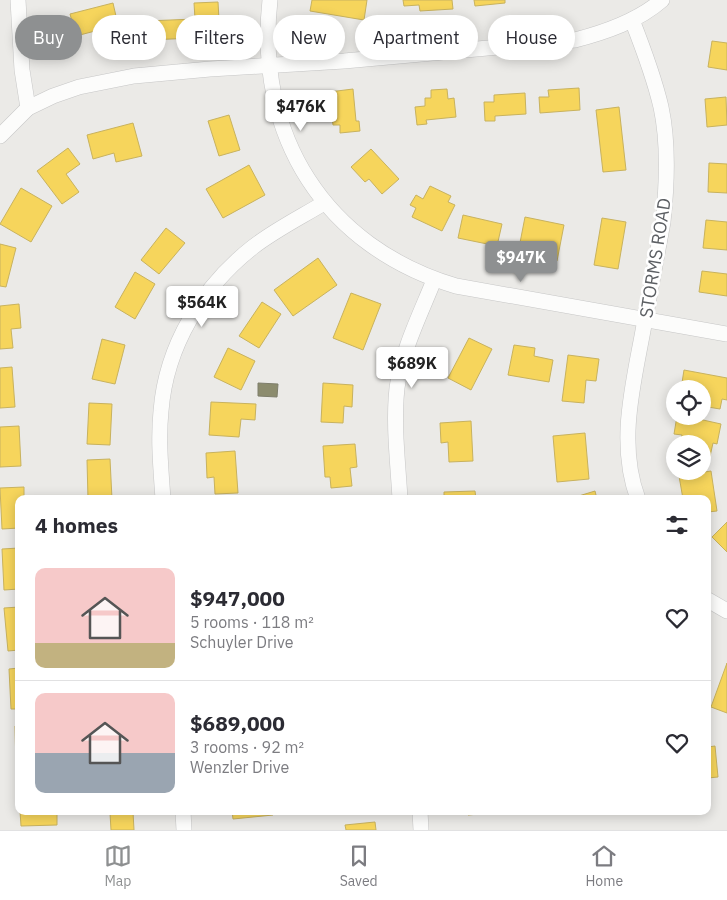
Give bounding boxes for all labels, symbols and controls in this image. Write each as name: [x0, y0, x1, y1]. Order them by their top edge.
chip: Buy: [15, 15, 82, 60]
chip: Rent: [92, 15, 166, 60]
chip: Filters: [176, 15, 263, 60]
chip: New: [273, 15, 345, 60]
chip: Apartment: [355, 15, 478, 60]
chip: House: [488, 15, 575, 60]
pin: $476K: [266, 90, 336, 132]
text: $476K: [276, 96, 326, 116]
street label: STORMS ROAD: [634, 196, 676, 320]
pin: $947K: [486, 240, 556, 283]
text: $947K: [496, 247, 546, 267]
pin: $564K: [167, 286, 237, 328]
text: $564K: [177, 292, 227, 312]
pin: $689K: [377, 346, 447, 389]
text: $689K: [387, 353, 437, 373]
map controls: [666, 380, 711, 480]
button: locate: [666, 380, 711, 425]
button: layers: [666, 435, 711, 480]
text: 4 homes: [35, 511, 118, 539]
icon: filters: [663, 511, 691, 539]
text: $947,000: [190, 584, 285, 612]
icon: home: [75, 588, 135, 648]
icon: heart: [663, 604, 691, 632]
text: 5 rooms · 118 m²: [190, 612, 314, 632]
text: Schuyler Drive: [190, 632, 293, 652]
text: $689,000: [190, 709, 285, 737]
icon: home: [75, 713, 135, 773]
icon: heart: [663, 729, 691, 757]
text: 3 rooms · 92 m²: [190, 737, 304, 757]
text: Wenzler Drive: [190, 757, 289, 777]
tab: Map: [104, 842, 132, 890]
tab: Saved: [340, 842, 378, 890]
tab: Home: [585, 842, 623, 890]

